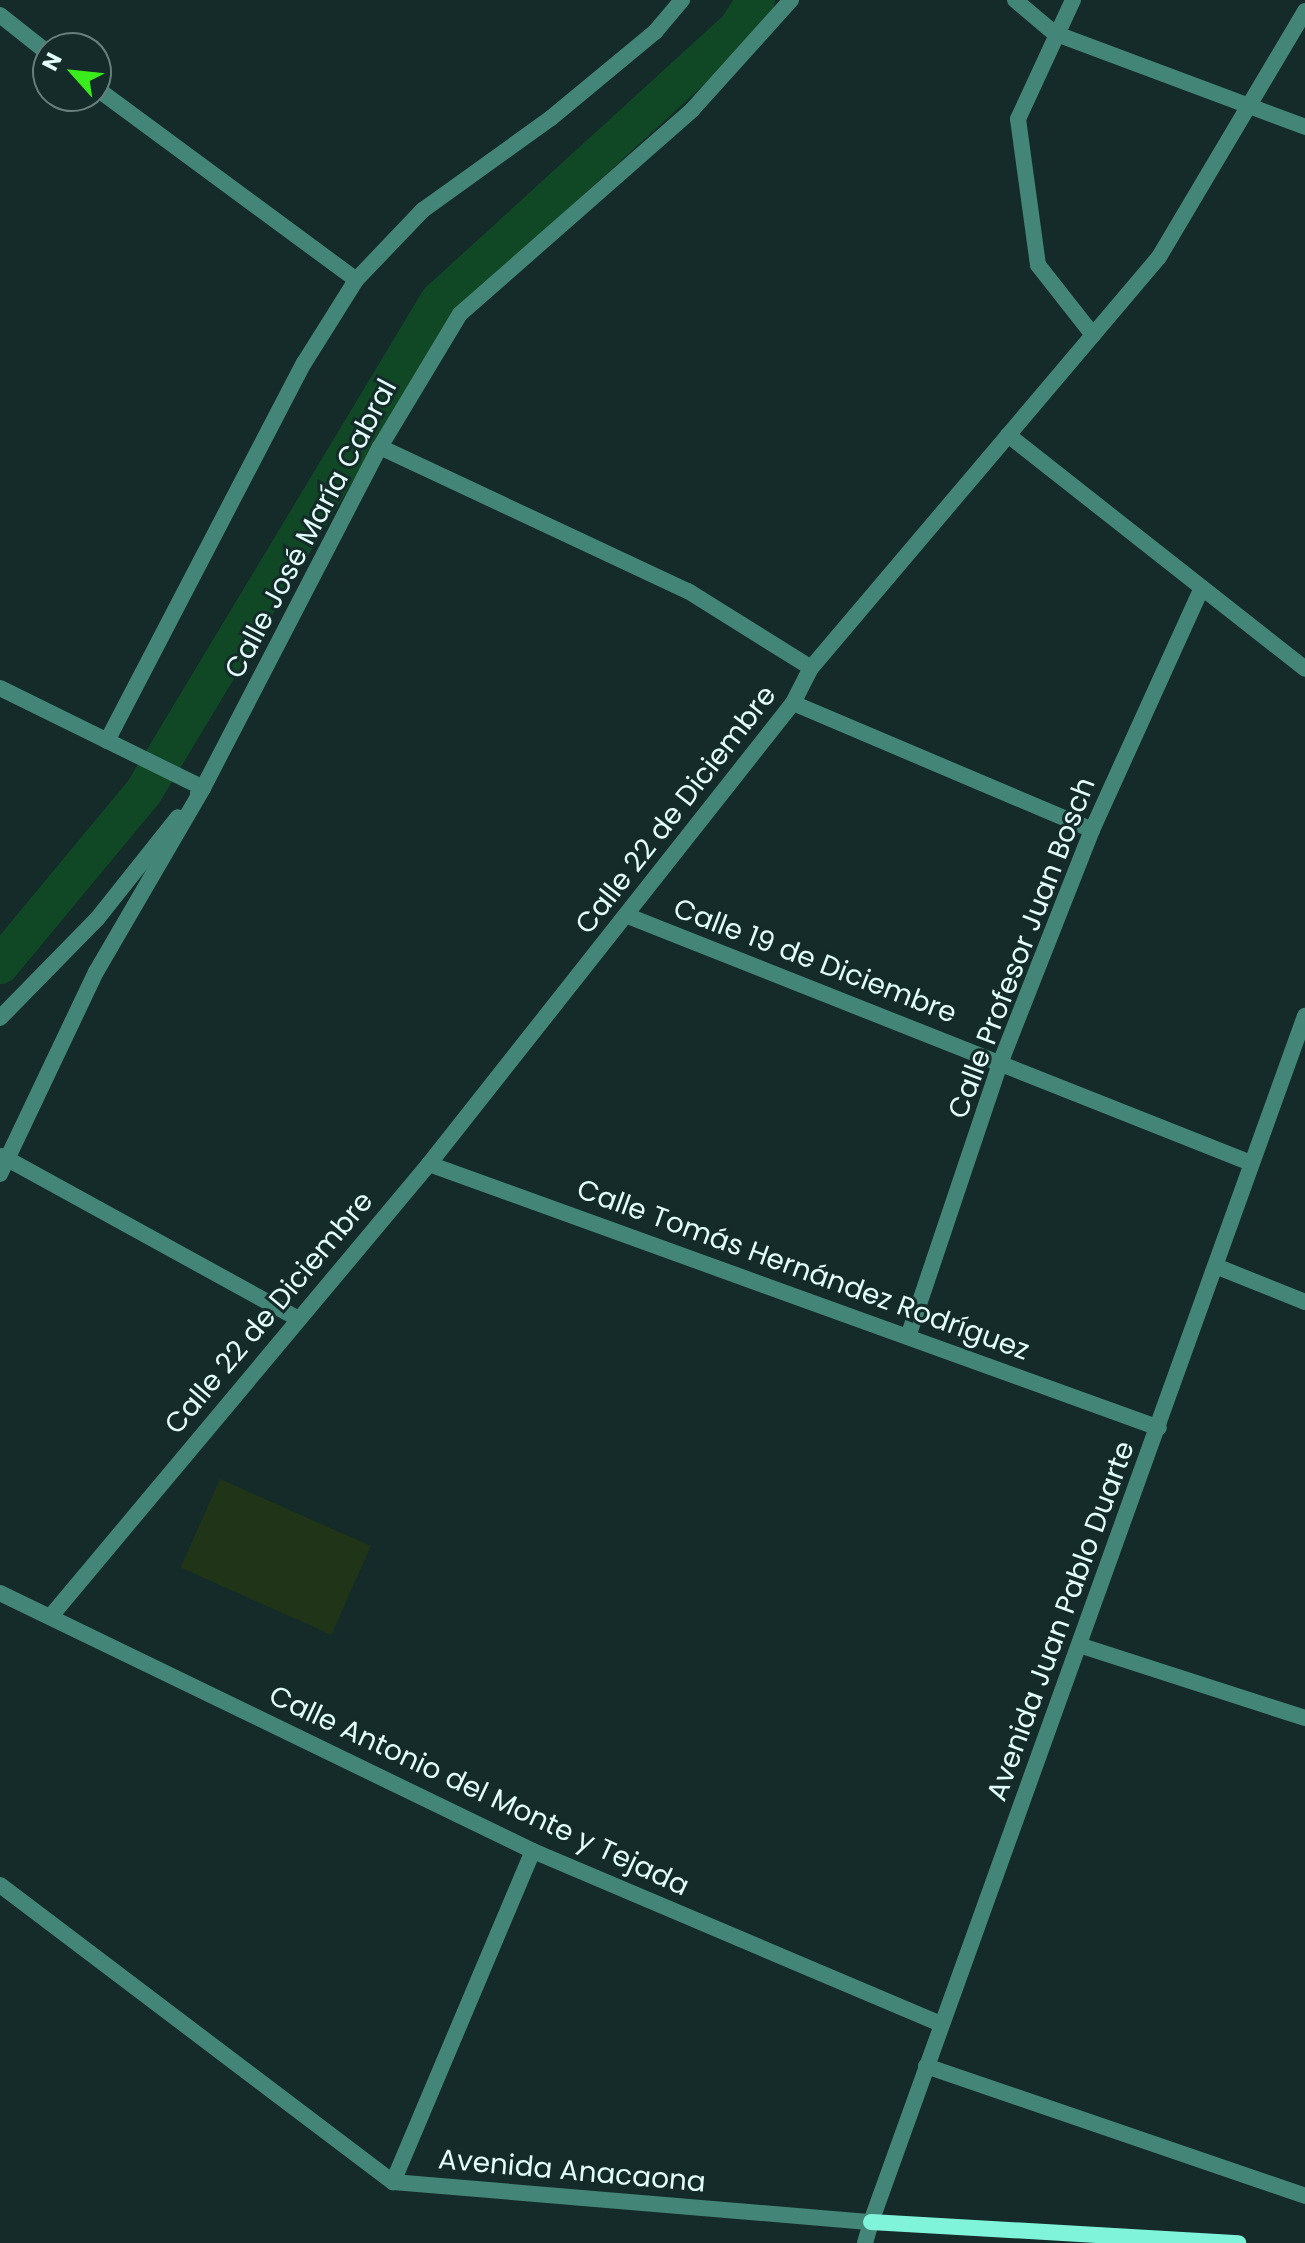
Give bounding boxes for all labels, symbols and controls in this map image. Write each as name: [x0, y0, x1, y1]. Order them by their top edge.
north arrow: [32, 32, 112, 112]
text: N: [34, 47, 70, 76]
street label: Calle José María Cabral: [218, 374, 404, 684]
street label: Calle 22 de Diciembre: [569, 679, 783, 941]
street label: Calle Profesor Juan Bosch: [941, 773, 1103, 1123]
street label: Calle 19 de Diciembre: [669, 891, 961, 1031]
street label: Calle Tomás Hernández Rodríguez: [572, 1172, 1034, 1368]
street label: Calle 22 de Diciembre: [158, 1185, 380, 1441]
street label: Avenida Juan Pablo Duarte: [980, 1437, 1142, 1805]
street label: Calle Antonio del Monte y Tejada: [264, 1679, 694, 1903]
street label: Avenida Anacaona: [437, 2143, 707, 2199]

